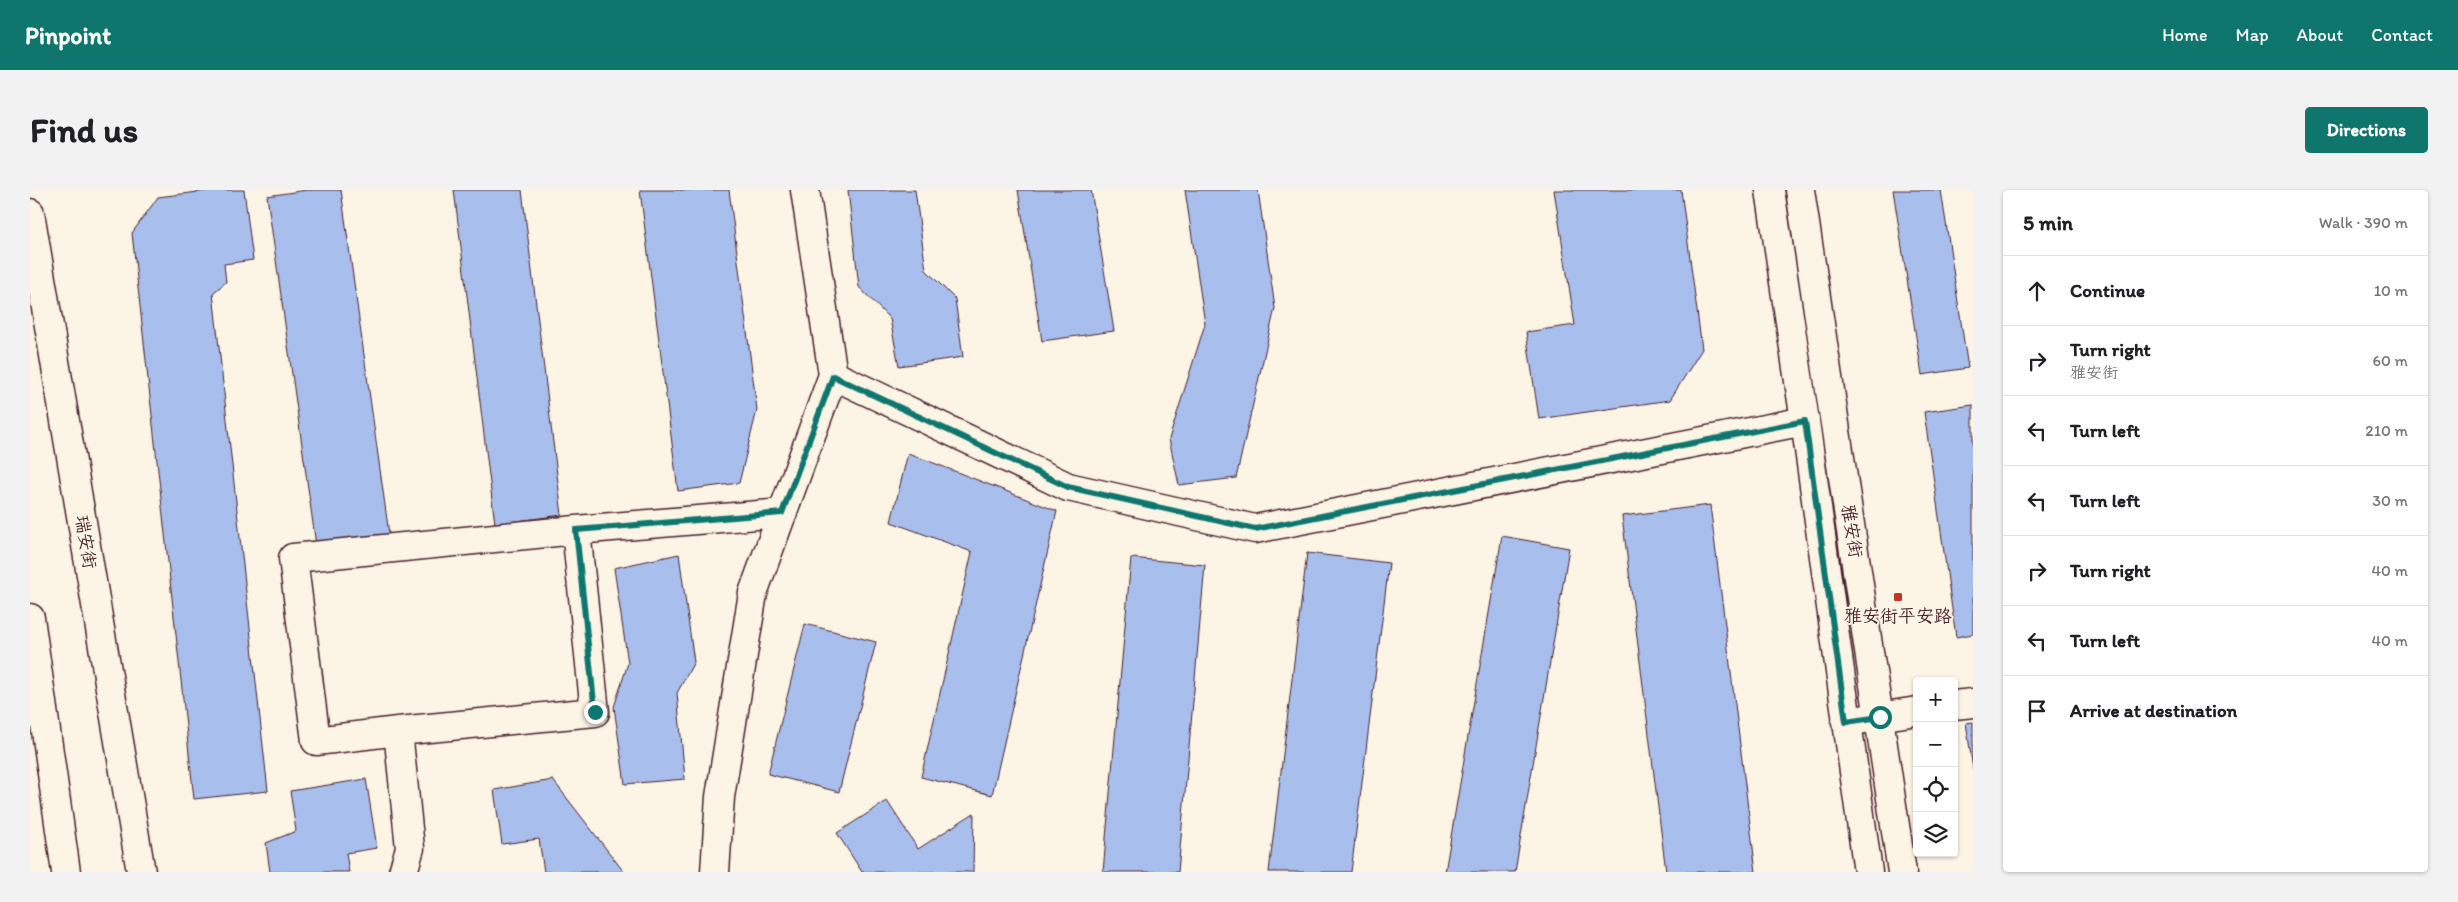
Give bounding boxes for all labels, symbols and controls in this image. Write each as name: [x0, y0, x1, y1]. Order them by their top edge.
text: Pinpoint: [25, 21, 111, 50]
text: Home: [2162, 24, 2208, 46]
text: Map: [2236, 24, 2269, 46]
text: About: [2297, 24, 2343, 46]
text: Contact: [2371, 24, 2433, 46]
button: Directions: [2305, 107, 2428, 153]
text: Find us: [30, 109, 138, 151]
text: 5 min: [2023, 210, 2073, 235]
text: Walk · 390 m: [2319, 213, 2408, 232]
icon: ahead: [2023, 277, 2051, 305]
text: Continue: [2070, 279, 2145, 302]
text: 10 m: [2374, 281, 2408, 300]
text: Turn right: [2070, 338, 2151, 361]
icon: right: [2023, 347, 2051, 375]
text: 60 m: [2373, 351, 2408, 370]
text: 雅安街: [2070, 363, 2118, 382]
icon: left: [2023, 417, 2051, 445]
text: Turn left: [2070, 419, 2140, 442]
text: 210 m: [2365, 421, 2408, 440]
icon: left: [2023, 487, 2051, 515]
text: Turn left: [2070, 489, 2140, 512]
text: 30 m: [2372, 491, 2408, 510]
street label: 雅安街: [1837, 503, 1867, 559]
street label: 瑞安街: [71, 514, 101, 570]
icon: right: [2023, 557, 2051, 585]
text: Turn right: [2070, 559, 2151, 582]
text: 40 m: [2371, 561, 2408, 580]
marker: 雅安街平安路: [1892, 591, 1904, 603]
place label: 雅安街平安路: [1844, 605, 1952, 627]
icon: left: [2023, 627, 2051, 655]
text: Turn left: [2070, 629, 2140, 652]
text: 40 m: [2371, 631, 2408, 650]
map controls: [1913, 677, 1958, 857]
button: +: [1913, 677, 1958, 722]
icon: arrive: [2023, 697, 2051, 725]
text: Arrive at destination: [2070, 699, 2237, 722]
route end: [584, 701, 607, 724]
route start: [1869, 706, 1892, 729]
button: −: [1913, 722, 1958, 767]
button: locate: [1913, 767, 1958, 812]
button: layers: [1913, 812, 1958, 857]

